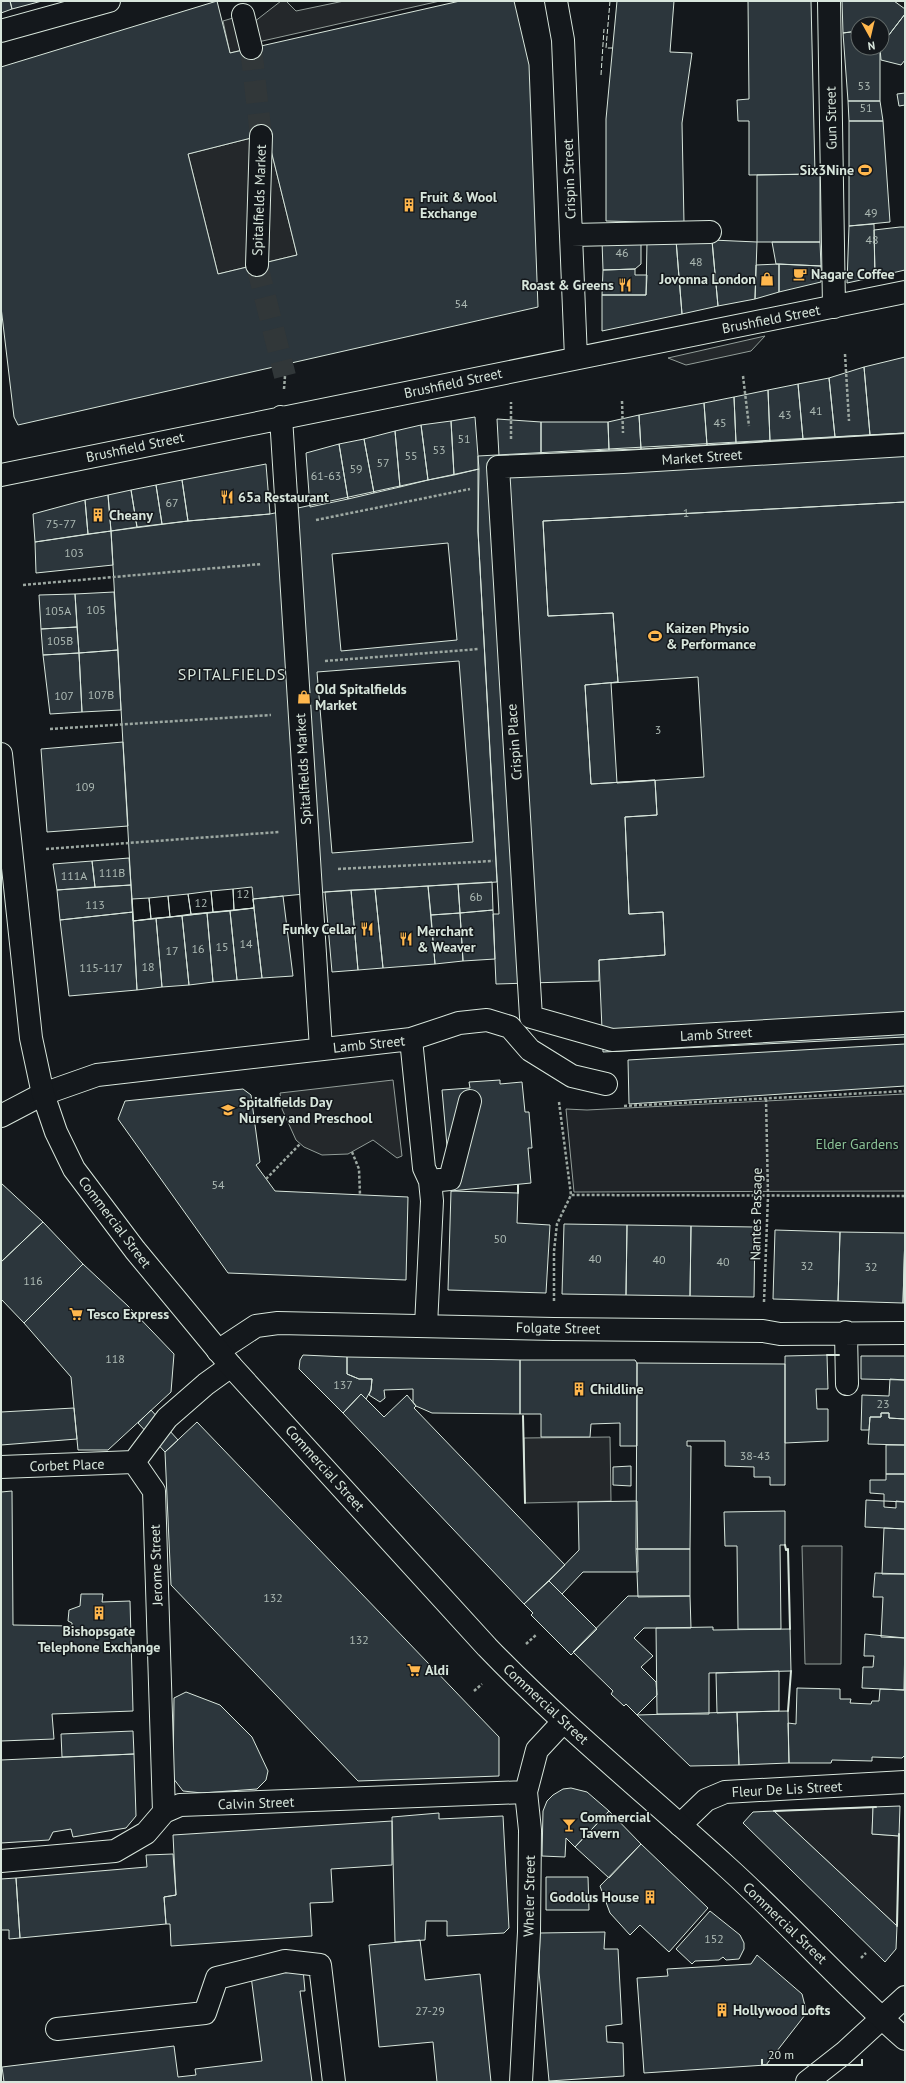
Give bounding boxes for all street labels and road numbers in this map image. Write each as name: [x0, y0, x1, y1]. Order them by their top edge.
street label: Gun Street: [821, 86, 841, 150]
street label: Crispin Street: [559, 138, 579, 220]
street label: Spitalfields Market: [248, 144, 270, 256]
street label: Brushfield Street: [720, 301, 822, 337]
street label: Brushfield Street: [402, 364, 504, 402]
street label: Brushfield Street: [84, 428, 186, 466]
street label: Market Street: [661, 445, 743, 469]
street label: Crispin Place: [502, 703, 526, 781]
street label: Spitalfields Market: [291, 713, 315, 825]
street label: Lamb Street: [679, 1023, 753, 1045]
street label: Lamb Street: [332, 1031, 406, 1057]
street label: Nantes Passage: [746, 1167, 766, 1261]
street label: Commercial Street: [75, 1173, 155, 1272]
street label: Folgate Street: [516, 1318, 601, 1338]
street label: Commercial Street: [281, 1421, 369, 1515]
street label: Corbet Place: [29, 1455, 105, 1475]
street label: Jerome Street: [146, 1524, 166, 1607]
street label: Commercial Street: [500, 1660, 593, 1748]
street label: Fleur De Lis Street: [731, 1777, 843, 1801]
street label: Calvin Street: [217, 1793, 295, 1813]
street label: Wheler Street: [519, 1855, 539, 1937]
street label: Commercial Street: [739, 1878, 831, 1968]

